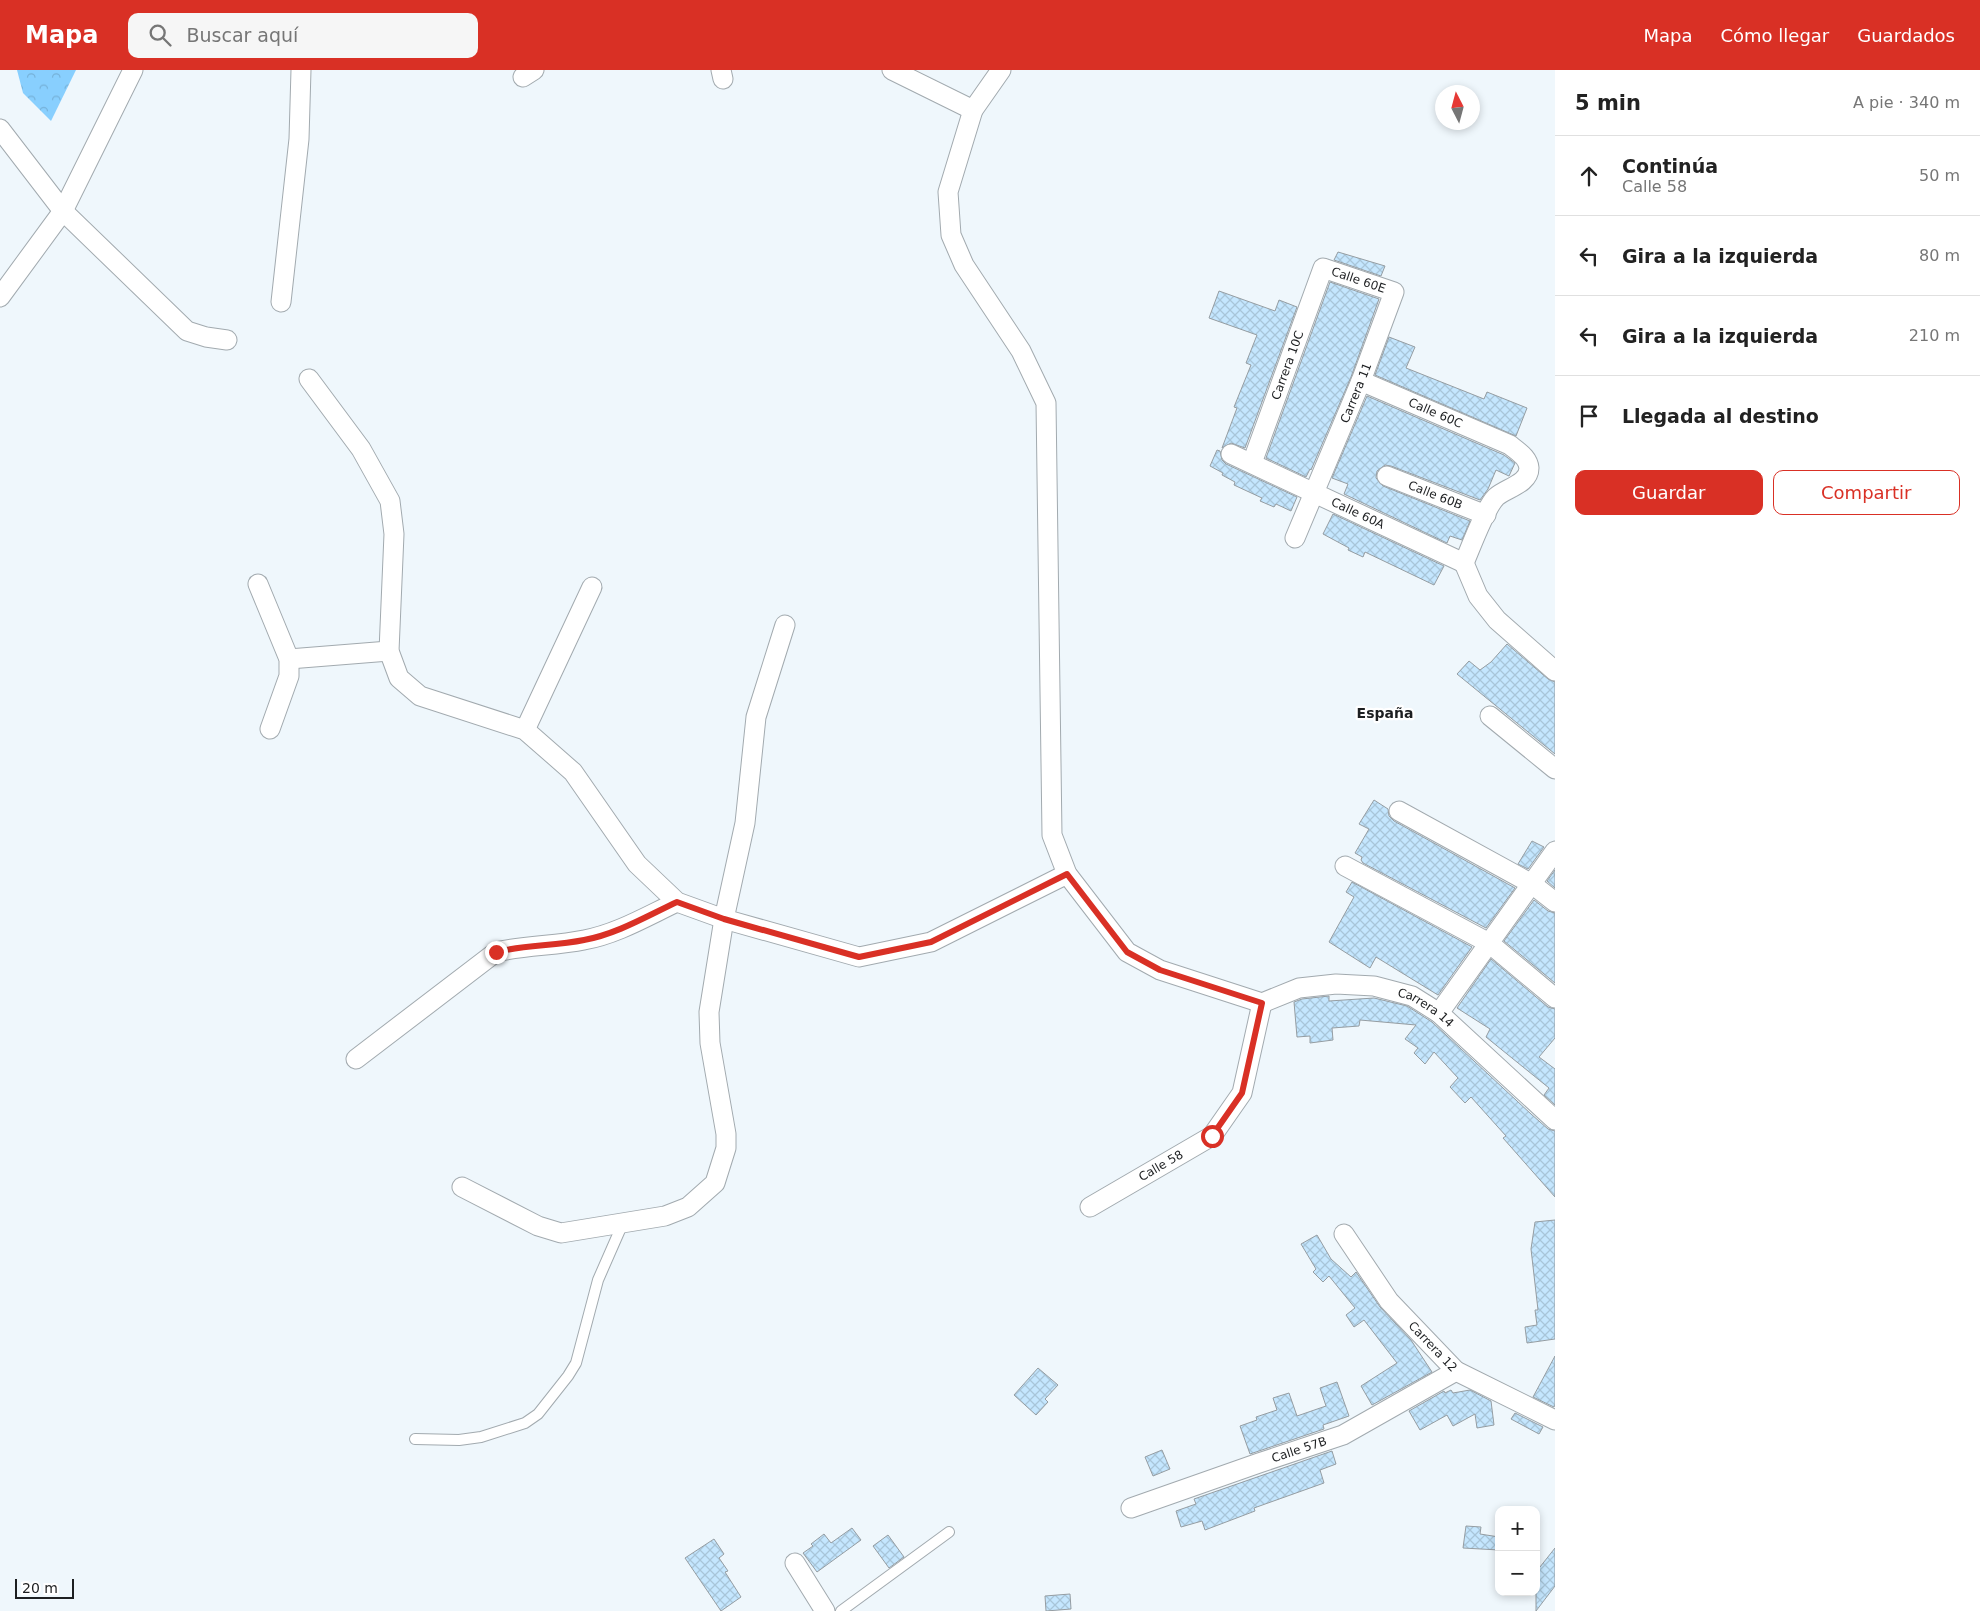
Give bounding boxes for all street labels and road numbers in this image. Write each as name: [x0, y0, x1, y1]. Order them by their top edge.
street label: Calle 60E: [1329, 264, 1388, 296]
street label: Carrera 10C: [1269, 329, 1307, 402]
street label: Carrera 11: [1338, 361, 1374, 425]
street label: Calle 60C: [1406, 395, 1465, 431]
street label: Calle 60B: [1406, 478, 1465, 512]
street label: Calle 60A: [1329, 495, 1387, 532]
street label: Carrera 14: [1396, 986, 1457, 1030]
street label: Calle 58: [1136, 1147, 1186, 1184]
street label: Carrera 12: [1406, 1319, 1460, 1375]
street label: Calle 57B: [1270, 1434, 1328, 1465]

